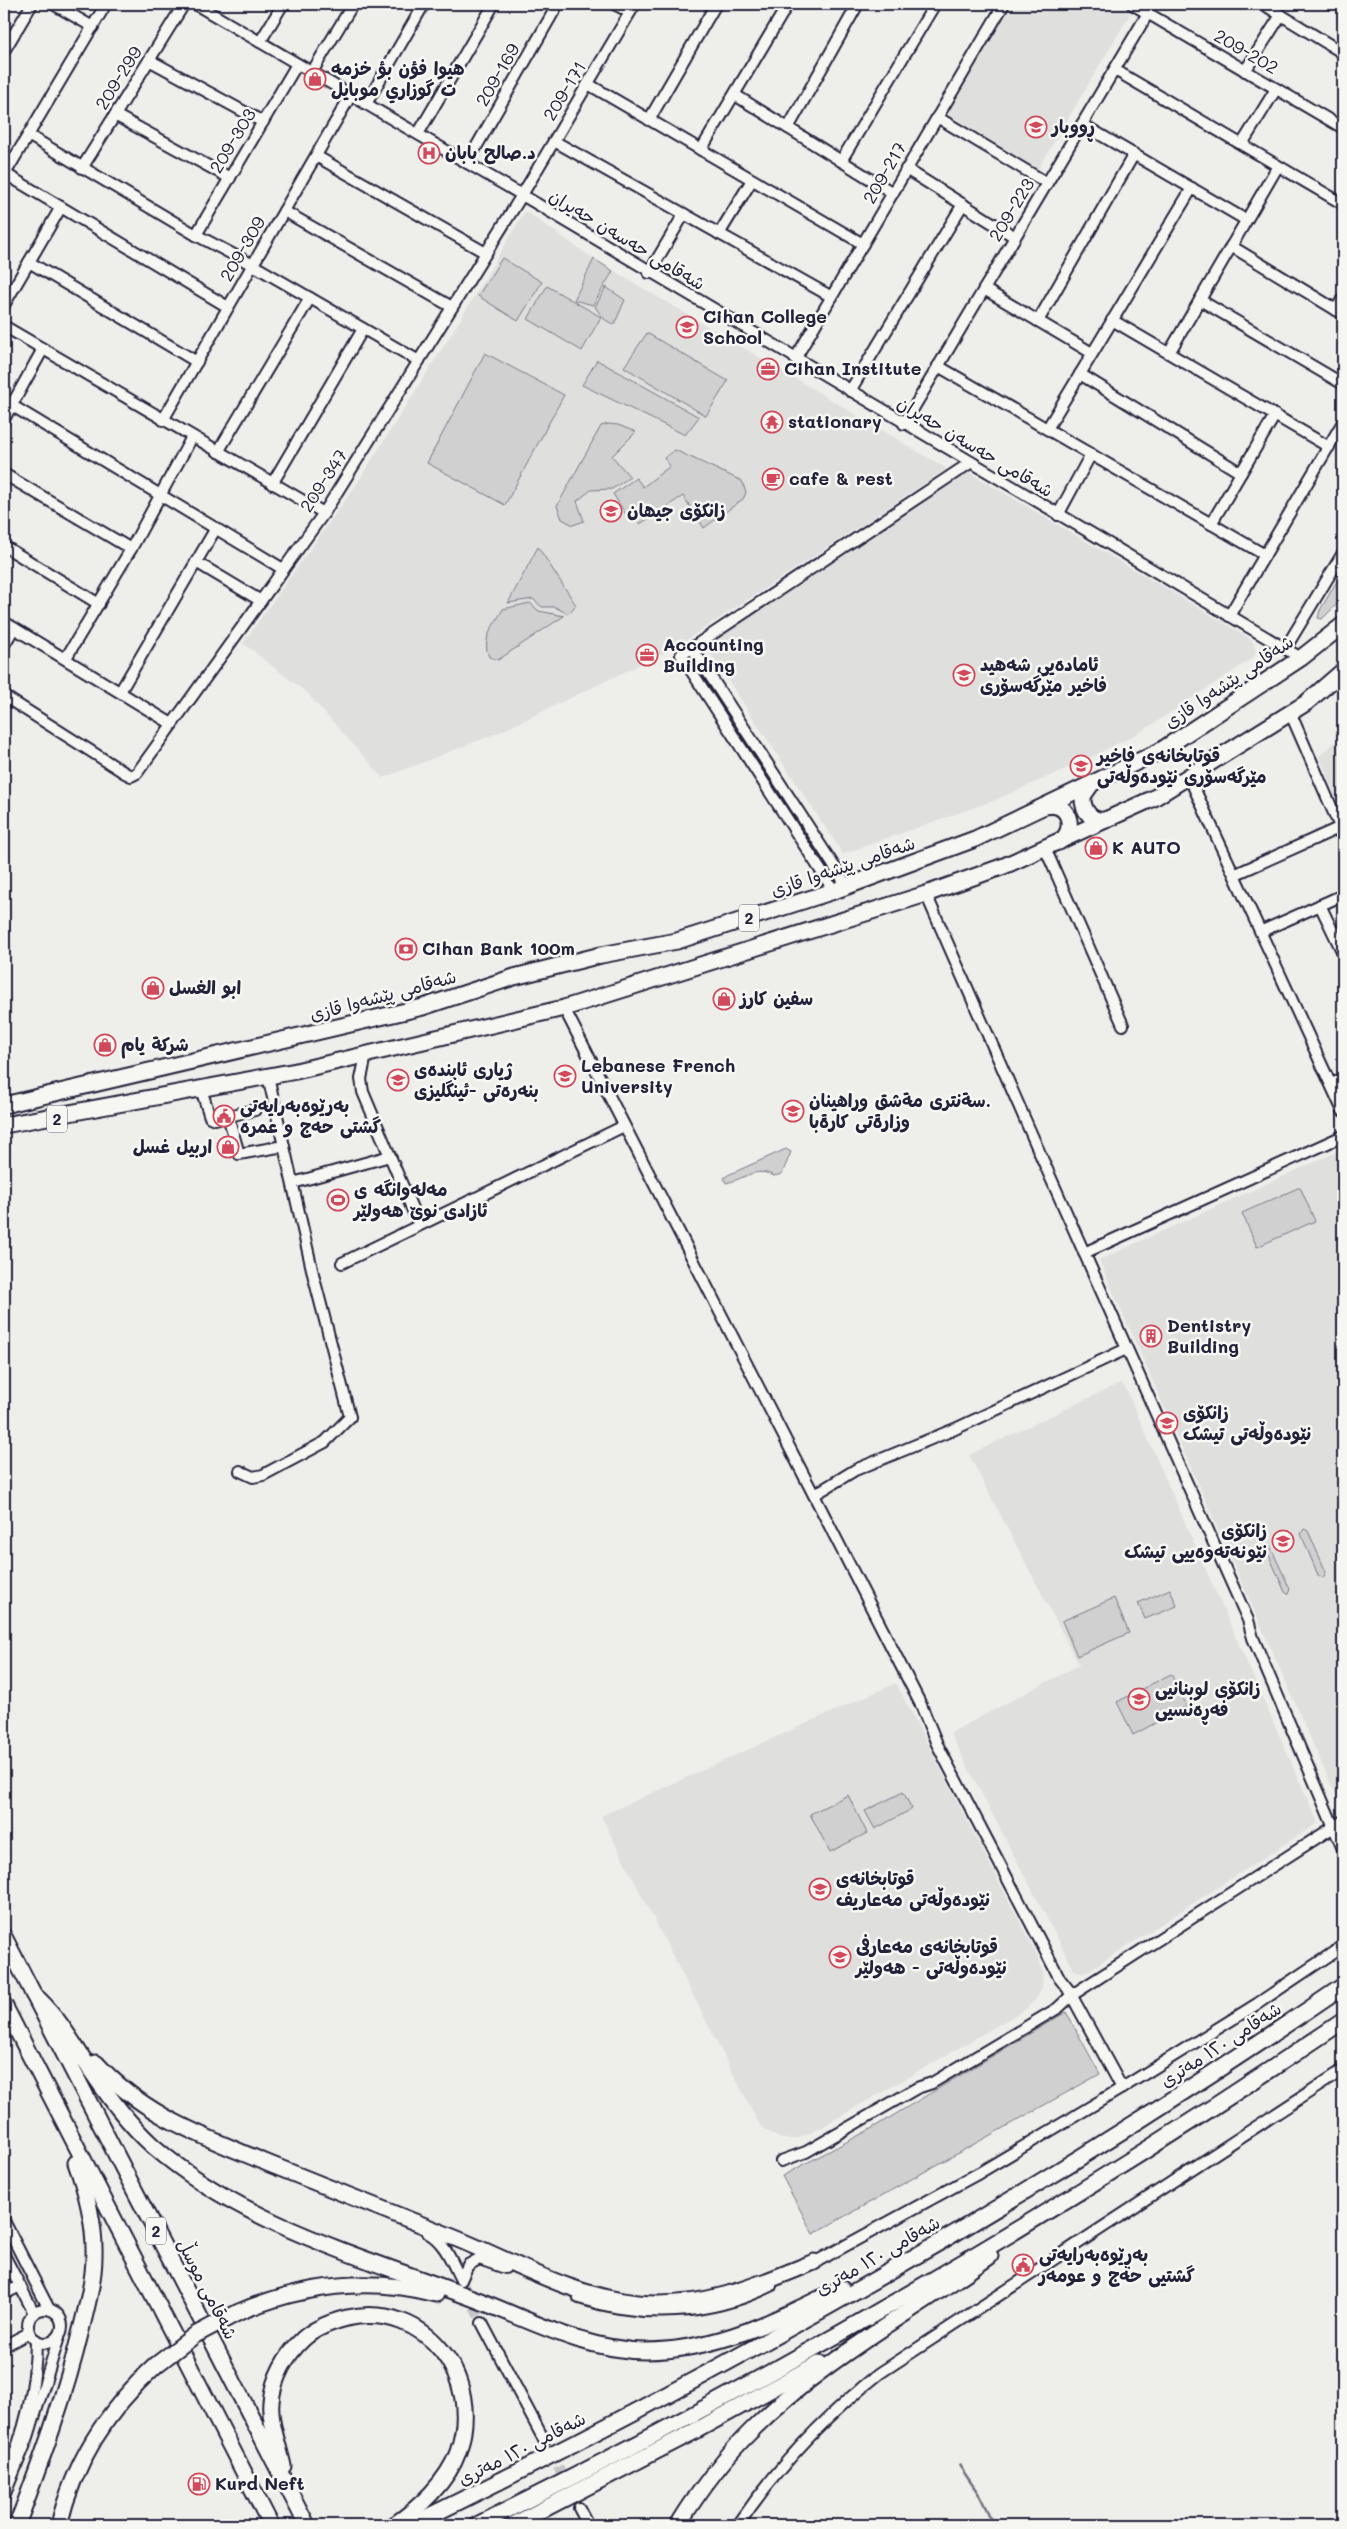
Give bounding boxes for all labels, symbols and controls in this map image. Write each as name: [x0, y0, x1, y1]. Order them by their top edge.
street label: 209-202: [1210, 23, 1283, 79]
street label: 209-169: [470, 38, 525, 110]
street label: 209-299: [89, 41, 147, 114]
place label: هيوا فؤن بؤ خزمه ت گوزاري موبايل: [331, 56, 465, 104]
street label: 209-171: [537, 56, 591, 125]
shop icon: هيوا فؤن بؤ خزمه ت گوزاري موبايل: [303, 67, 327, 91]
street label: 209-303: [203, 104, 261, 177]
place label: ڕووبار: [1050, 114, 1095, 142]
school or university icon: ڕووبار: [1024, 115, 1048, 139]
street label: 209-217: [857, 137, 911, 208]
place label: د.صالح بابان: [445, 140, 536, 165]
hospital icon: د.صالح بابان: [417, 141, 441, 165]
street label: 209-223: [983, 173, 1039, 246]
street label: شەقامی حەسەن حەیران: [545, 183, 710, 295]
street label: 209-309: [214, 211, 271, 286]
place label: Cihan College School: [703, 304, 827, 349]
school or university icon: Cihan College School: [675, 315, 699, 339]
place label: Cihan Institute: [784, 356, 922, 380]
office icon: Cihan Institute: [756, 357, 780, 381]
street label: شەقامی حەسەن حەیران: [893, 390, 1058, 502]
place label: stationary: [788, 409, 882, 433]
temple icon: stationary: [760, 410, 784, 434]
street label: 209-347: [294, 444, 352, 517]
place label: cafe & rest: [789, 466, 893, 490]
cafe icon: cafe & rest: [761, 467, 785, 491]
place label: زانکۆی جیھان: [627, 498, 725, 522]
school or university icon: زانکۆی جیھان: [599, 499, 623, 523]
street label: شەقامی پێشەوا قازی: [1159, 629, 1298, 734]
place label: Accounting Building: [663, 632, 764, 677]
office icon: Accounting Building: [635, 643, 659, 667]
place label: ئامادەیی شەهید فاخیر مێرگەسۆری: [980, 652, 1107, 697]
school or university icon: ئامادەیی شەهید فاخیر مێرگەسۆری: [952, 663, 976, 687]
place label: قوتابخانەی فاخیر مێرگەسۆری نێودەوڵەتی: [1095, 743, 1266, 789]
school or university icon: قوتابخانەی فاخیر مێرگەسۆری نێودەوڵەتی: [1069, 754, 1093, 778]
street label: شەقامی پێشەوا قازی: [767, 830, 918, 903]
place label: K AUTO: [1112, 835, 1181, 859]
shop icon: K AUTO: [1084, 836, 1108, 860]
road number: 2: [739, 904, 759, 931]
place label: Cihan Bank 100m: [422, 936, 575, 960]
bank icon: Cihan Bank 100m: [394, 937, 418, 961]
street label: شەقامی پێشەوا قازی: [307, 964, 459, 1027]
place label: ابو الغسل: [169, 975, 241, 999]
shop icon: ابو الغسل: [141, 976, 165, 1000]
place label: سفين كارز: [738, 986, 813, 1010]
shop icon: سفين كارز: [712, 987, 736, 1011]
place label: شرکة یام: [121, 1032, 189, 1059]
shop icon: شرکة یام: [93, 1033, 117, 1057]
place label: Lebanese French University: [581, 1053, 735, 1098]
place label: ژیاری ئایندەی بنەرەتی -ئینگلیزی: [414, 1057, 539, 1103]
school or university icon: Lebanese French University: [553, 1064, 577, 1088]
school or university icon: ژیاری ئایندەی بنەرەتی -ئینگلیزی: [386, 1068, 410, 1092]
place label: سةنترى مةشق وراهينان. وزارةتى كارةبا: [809, 1088, 991, 1134]
place label: بەرێوەبەرایەتی گشتی حەج و عمرە: [240, 1093, 381, 1139]
school or university icon: سةنترى مةشق وراهينان. وزارةتى كارةبا: [781, 1099, 805, 1123]
public building icon: بەرێوەبەرایەتی گشتی حەج و عمرە: [212, 1104, 236, 1128]
road number: 2: [47, 1106, 67, 1132]
place label: اربيل غسل: [133, 1134, 212, 1158]
shop icon: اربيل غسل: [216, 1135, 240, 1159]
place label: مەلەوانگە ی ئازادی نوێ هەولێر: [352, 1177, 487, 1222]
sports icon: مەلەوانگە ی ئازادی نوێ هەولێر: [326, 1188, 350, 1212]
place label: Dentistry Building: [1167, 1313, 1251, 1358]
building icon: Dentistry Building: [1139, 1324, 1163, 1348]
place label: زانکۆی نێودەوڵەتی تیشک: [1183, 1400, 1311, 1446]
school or university icon: زانکۆی نێودەوڵەتی تیشک: [1155, 1411, 1179, 1435]
place label: زانکۆی نێونەتەوەییی تیشک: [1124, 1518, 1267, 1564]
school or university icon: زانکۆی نێونەتەوەییی تیشک: [1271, 1529, 1295, 1553]
place label: زانکۆی لوبنانیی فەڕەنسیی: [1155, 1676, 1260, 1725]
school or university icon: زانکۆی لوبنانیی فەڕەنسیی: [1127, 1687, 1151, 1711]
place label: قوتابخانەی نێودەوڵەتی مەعاریف: [836, 1866, 990, 1912]
school or university icon: قوتابخانەی نێودەوڵەتی مەعاریف: [808, 1877, 832, 1901]
place label: قوتابخانەی مەعارفی نێودەوڵەتی - هەولێر: [854, 1934, 1007, 1980]
school or university icon: قوتابخانەی مەعارفی نێودەوڵەتی - هەولێر: [828, 1945, 852, 1969]
street label: شەقامی ١٢٠ مەتری: [1155, 1996, 1286, 2092]
street label: شەقامی ١٢٠ مەتری: [811, 2210, 944, 2301]
road number: 2: [146, 2218, 166, 2244]
street label: شەقامی موسڵ: [172, 2234, 244, 2343]
place label: بەڕێوەبەرایەتی گشتیی حەج و عومەر: [1037, 2242, 1195, 2288]
public building icon: بەڕێوەبەرایەتی گشتیی حەج و عومەر: [1011, 2253, 1035, 2277]
street label: شەقامی ١٢٠ مەتری: [454, 2406, 589, 2491]
place label: Kurd Neft: [215, 2471, 305, 2495]
fuel station icon: Kurd Neft: [187, 2472, 211, 2496]

